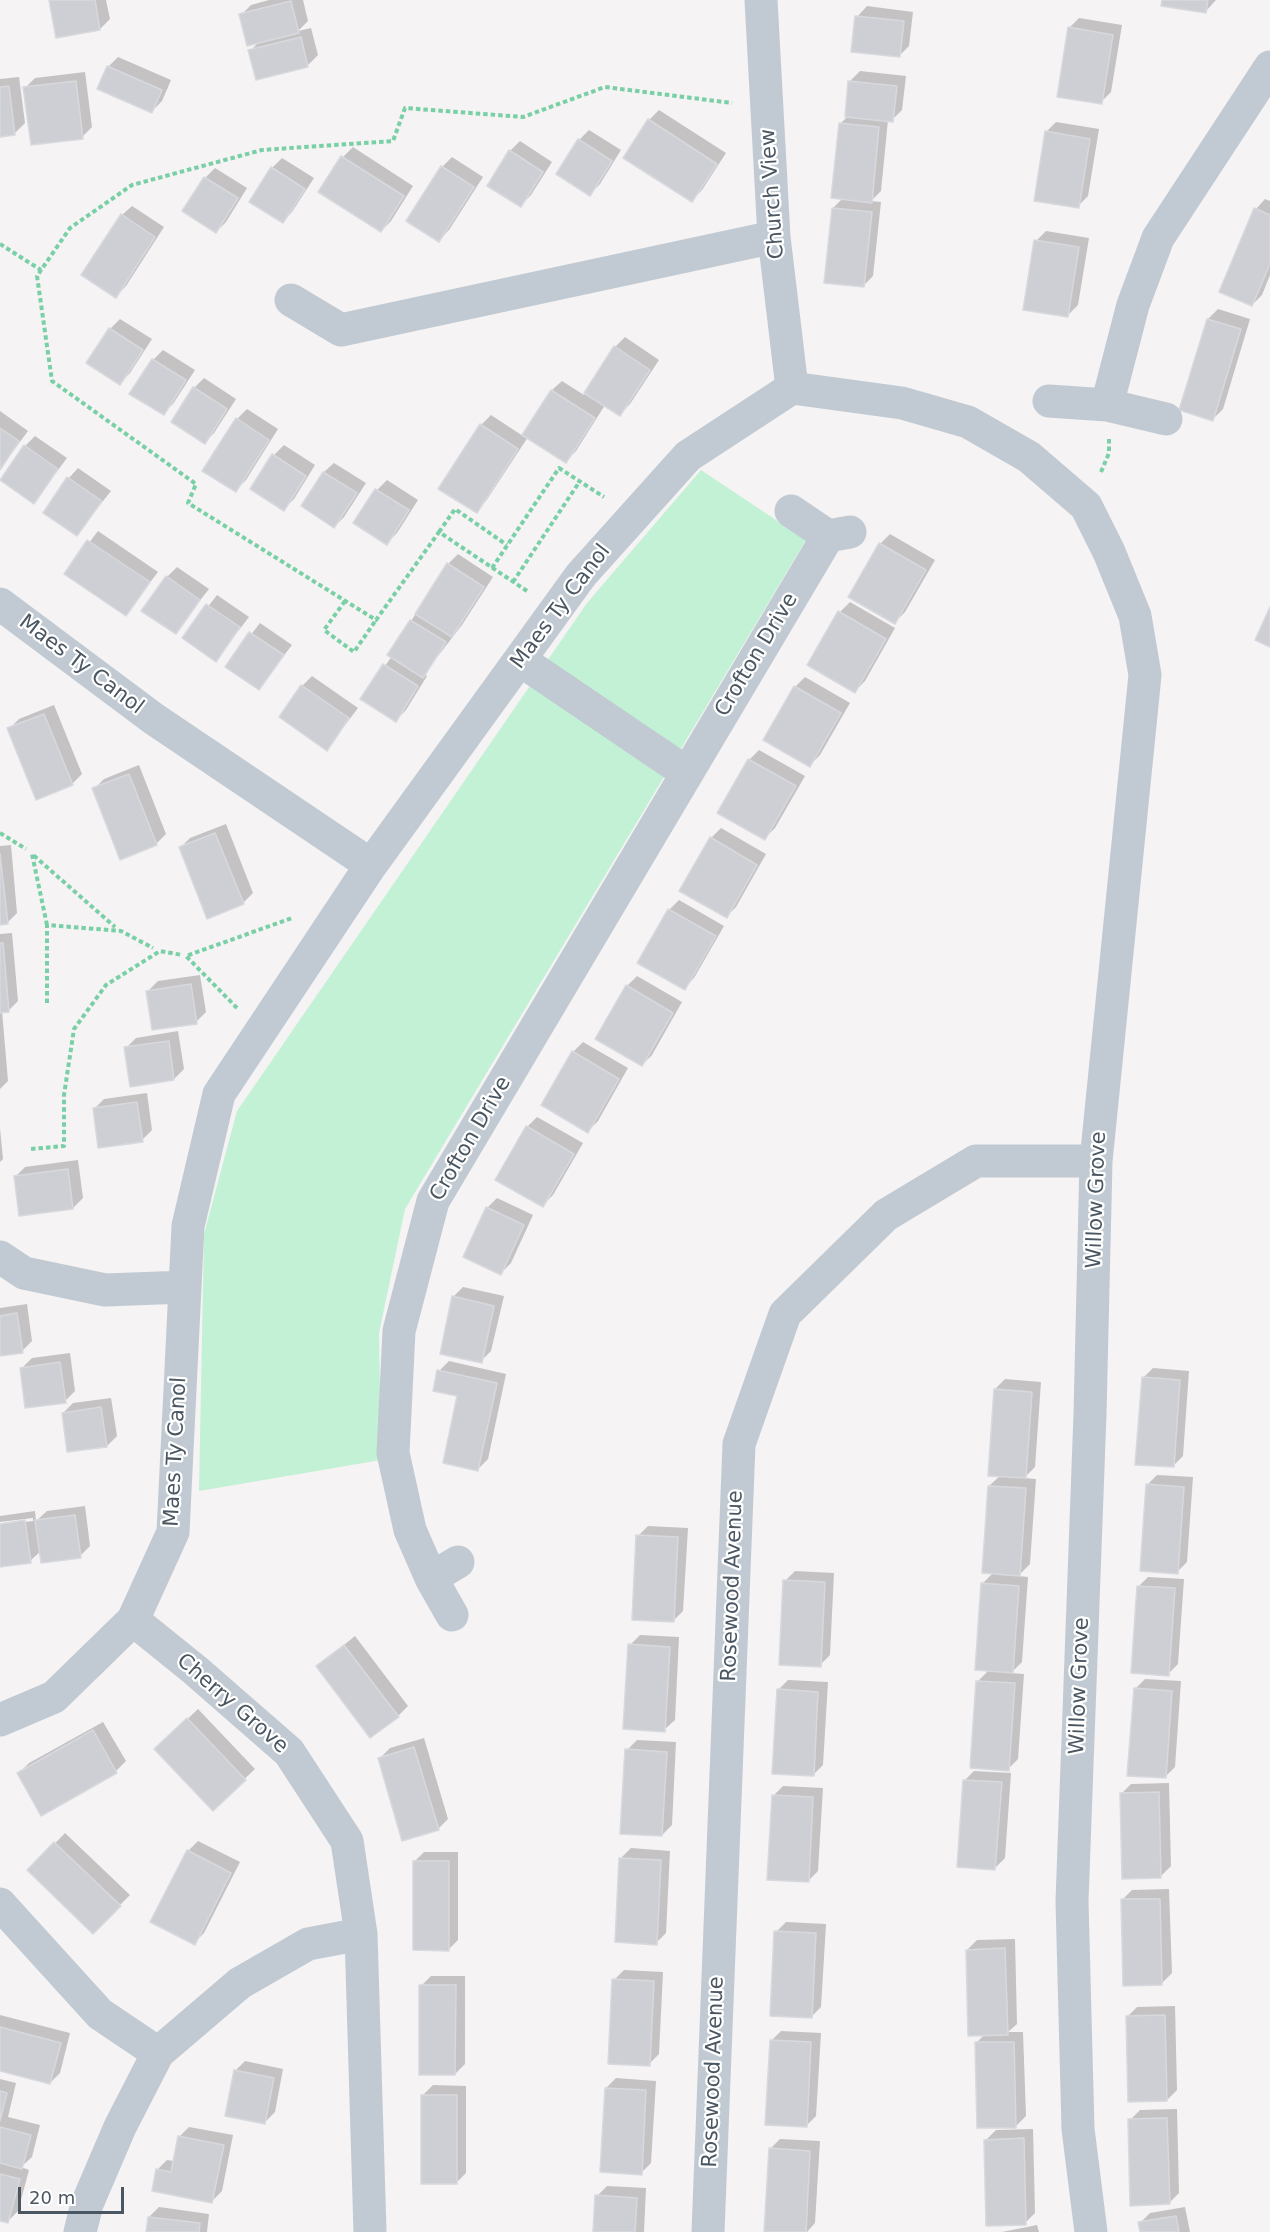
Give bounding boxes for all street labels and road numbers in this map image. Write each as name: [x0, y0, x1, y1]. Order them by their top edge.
street label: Church View: [756, 128, 790, 260]
street label: Maes Ty Canol: [506, 540, 616, 674]
street label: Crofton Drive: [710, 589, 804, 721]
street label: Maes Ty Canol: [14, 610, 148, 720]
street label: Crofton Drive: [425, 1072, 517, 1206]
street label: Willow Grove: [1082, 1131, 1112, 1269]
street label: Maes Ty Canol: [159, 1377, 193, 1527]
street label: Rosewood Avenue: [717, 1490, 749, 1682]
street label: Willow Grove: [1065, 1617, 1095, 1755]
street label: Cherry Grove: [171, 1649, 293, 1759]
street label: Rosewood Avenue: [698, 1976, 730, 2168]

